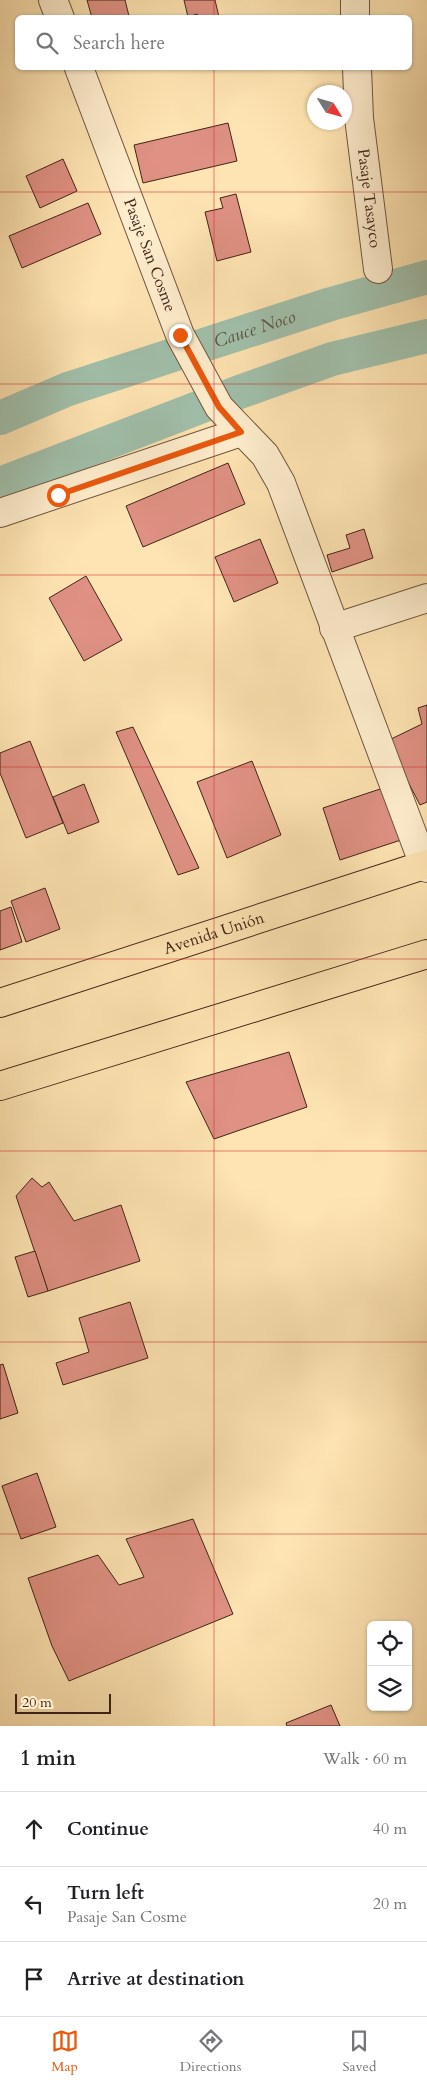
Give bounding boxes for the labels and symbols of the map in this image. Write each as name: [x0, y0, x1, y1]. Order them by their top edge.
north arrow: [307, 85, 352, 130]
street label: Pasaje Tasayco: [352, 147, 386, 250]
street label: Pasaje San Cosme: [118, 195, 181, 315]
water label: Cauce Noco: [211, 304, 299, 354]
route end: [169, 324, 192, 347]
route start: [47, 484, 70, 507]
street label: Avenida Unión: [161, 907, 267, 960]
scale bar: [15, 1691, 111, 1714]

